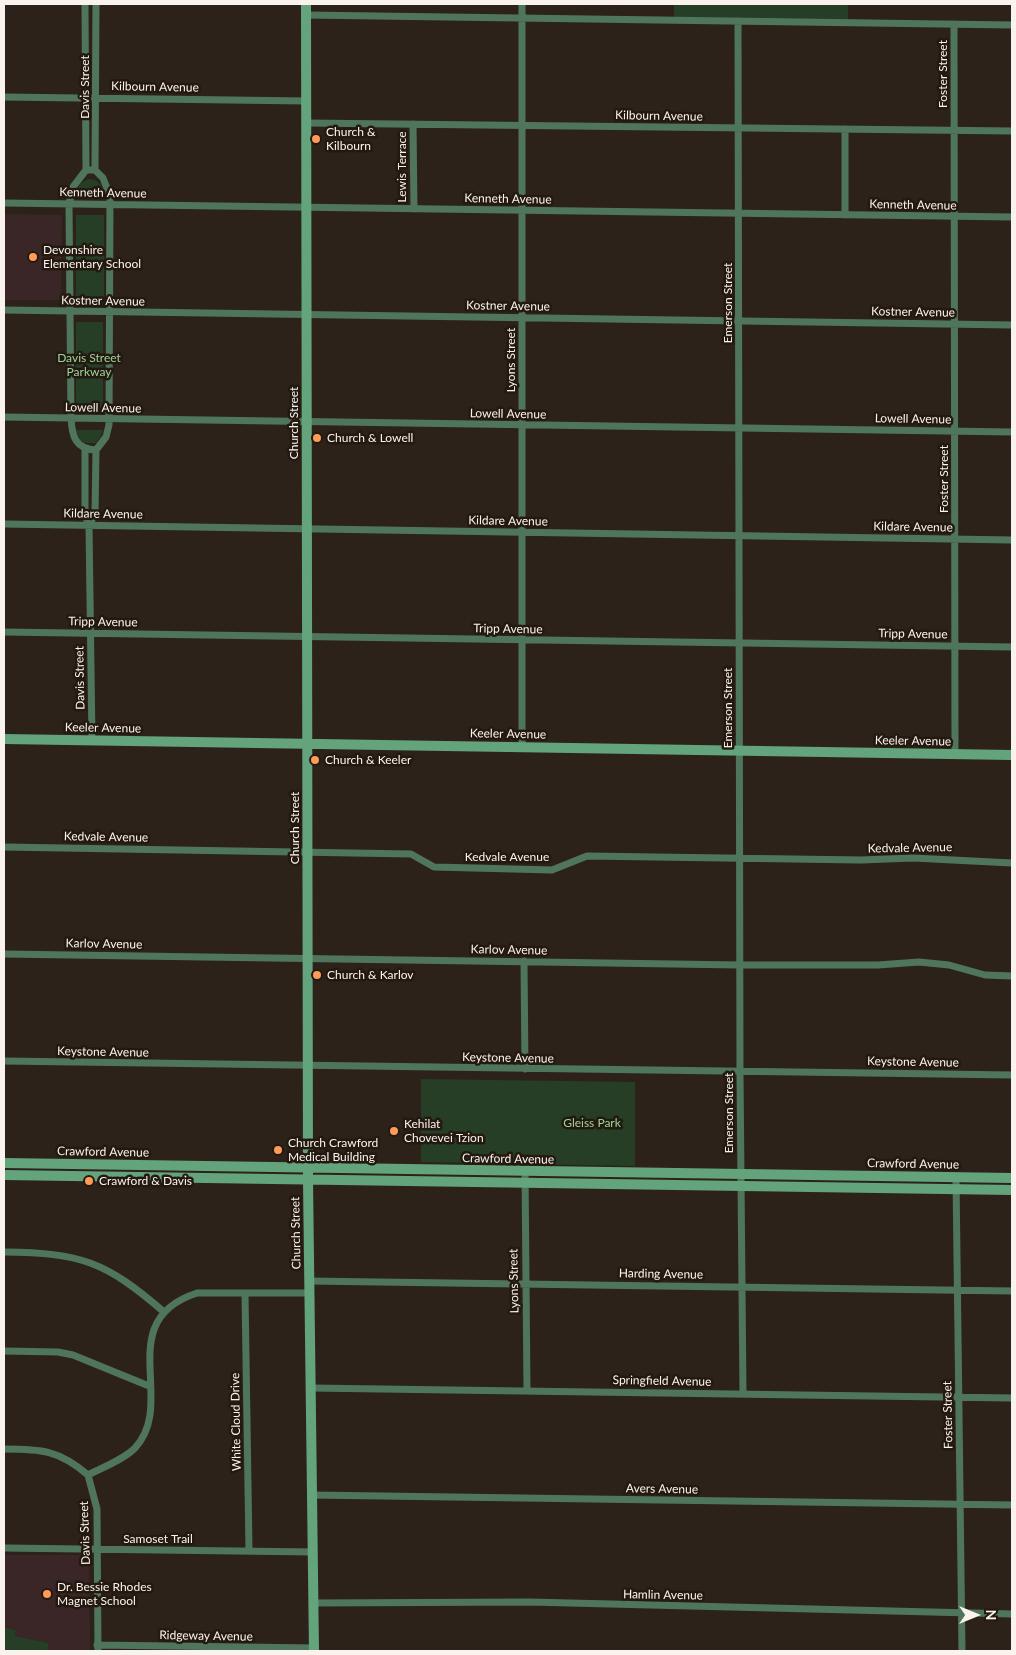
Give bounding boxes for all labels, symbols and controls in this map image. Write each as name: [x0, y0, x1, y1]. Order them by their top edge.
street label: Foster Street: [936, 40, 950, 108]
street label: Davis Street: [78, 55, 92, 119]
street label: Kilbourn Avenue: [111, 79, 199, 95]
street label: Kilbourn Avenue: [615, 108, 703, 124]
place label: Church & Kilbourn: [326, 125, 376, 153]
street label: Lewis Terrace: [395, 131, 409, 203]
marker: Church & Kilbourn: [310, 133, 322, 145]
street label: Kenneth Avenue: [59, 185, 147, 201]
street label: Kenneth Avenue: [464, 191, 552, 207]
street label: Kenneth Avenue: [869, 197, 957, 213]
place label: Devonshire Elementary School: [43, 243, 141, 271]
marker: Devonshire Elementary School: [27, 251, 39, 263]
street label: Emerson Street: [721, 263, 735, 343]
street label: Kostner Avenue: [61, 293, 145, 309]
street label: Kostner Avenue: [466, 298, 550, 314]
street label: Kostner Avenue: [871, 304, 955, 320]
street label: Lyons Street: [504, 328, 518, 392]
park label: Davis Street Parkway: [57, 351, 121, 379]
street label: Church Street: [287, 387, 301, 459]
street label: Lowell Avenue: [65, 400, 141, 416]
street label: Lowell Avenue: [470, 406, 546, 422]
street label: Lowell Avenue: [875, 411, 951, 427]
place label: Church & Lowell: [327, 431, 413, 445]
marker: Church & Lowell: [311, 432, 323, 444]
street label: Foster Street: [937, 445, 951, 513]
street label: Kildare Avenue: [63, 506, 143, 522]
street label: Kildare Avenue: [468, 513, 548, 529]
street label: Kildare Avenue: [873, 519, 953, 535]
street label: Tripp Avenue: [68, 614, 138, 630]
street label: Tripp Avenue: [473, 621, 543, 637]
street label: Tripp Avenue: [878, 626, 948, 642]
street label: Davis Street: [72, 646, 88, 710]
street label: Emerson Street: [721, 668, 735, 748]
street label: Keeler Avenue: [65, 720, 141, 736]
street label: Keeler Avenue: [470, 726, 546, 742]
street label: Keeler Avenue: [875, 733, 951, 749]
place label: Church & Keeler: [325, 753, 411, 767]
marker: Church & Keeler: [309, 754, 321, 766]
street label: Church Street: [288, 792, 302, 864]
street label: Kedvale Avenue: [64, 829, 148, 845]
street label: Kedvale Avenue: [868, 840, 952, 856]
street label: Kedvale Avenue: [465, 850, 549, 864]
street label: Karlov Avenue: [66, 936, 142, 952]
street label: Karlov Avenue: [471, 942, 547, 958]
place label: Church & Karlov: [327, 968, 414, 982]
marker: Church & Karlov: [311, 969, 323, 981]
street label: Keystone Avenue: [57, 1044, 149, 1060]
street label: Keystone Avenue: [462, 1050, 554, 1066]
street label: Keystone Avenue: [867, 1054, 959, 1070]
street label: Emerson Street: [722, 1073, 736, 1153]
park label: Gleiss Park: [563, 1116, 621, 1130]
place label: Kehilat Chovevei Tzion: [404, 1117, 484, 1145]
marker: Kehilat Chovevei Tzion: [388, 1125, 400, 1137]
place label: Church Crawford Medical Building: [288, 1136, 378, 1164]
street label: Crawford Avenue: [57, 1144, 149, 1160]
marker: Church Crawford Medical Building: [272, 1144, 284, 1156]
street label: Crawford Avenue: [462, 1151, 554, 1167]
street label: Crawford Avenue: [867, 1156, 959, 1172]
place label: Crawford & Davis: [99, 1174, 192, 1188]
marker: Crawford & Davis: [83, 1175, 95, 1187]
street label: Church Street: [288, 1197, 304, 1269]
street label: Lyons Street: [506, 1249, 522, 1313]
street label: Harding Avenue: [619, 1266, 703, 1282]
street label: White Cloud Drive: [228, 1373, 244, 1471]
street label: Springfield Avenue: [612, 1373, 712, 1389]
street label: Foster Street: [940, 1381, 956, 1449]
street label: Avers Avenue: [626, 1481, 698, 1497]
street label: Davis Street: [77, 1501, 93, 1565]
street label: Samoset Trail: [123, 1532, 193, 1546]
place label: Dr. Bessie Rhodes Magnet School: [57, 1580, 152, 1608]
street label: Hamlin Avenue: [623, 1587, 703, 1603]
marker: Dr. Bessie Rhodes Magnet School: [41, 1588, 53, 1600]
north arrow: [951, 1590, 1001, 1640]
text: N: [983, 1610, 1000, 1620]
street label: Ridgeway Avenue: [159, 1628, 253, 1644]

